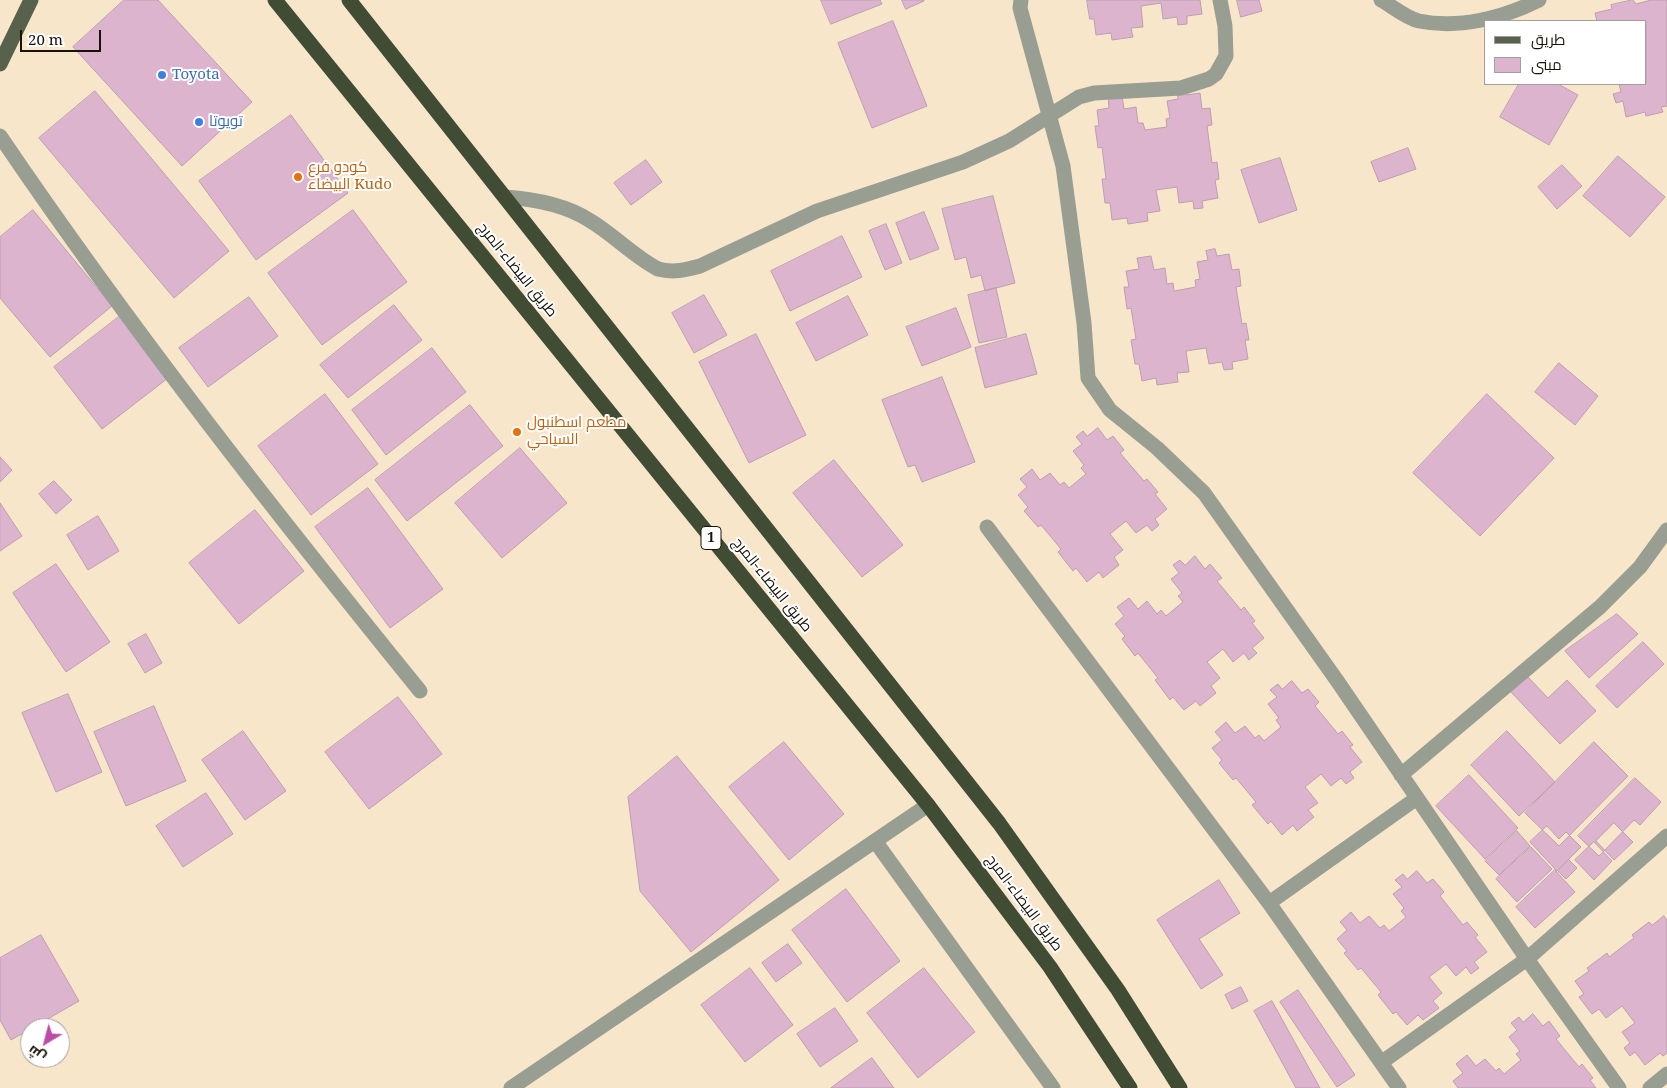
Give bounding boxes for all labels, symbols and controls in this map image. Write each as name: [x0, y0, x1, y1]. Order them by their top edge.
scale bar: [22, 20, 104, 52]
legend: [1484, 20, 1647, 85]
text: 20 m: [28, 29, 63, 49]
text: طريق: [1531, 29, 1565, 49]
text: مبنى: [1531, 54, 1562, 74]
place label: Toyota: [172, 66, 220, 84]
marker: Toyota: [156, 69, 168, 81]
place label: تويوتا: [209, 113, 243, 131]
marker: تويوتا: [193, 116, 205, 128]
place label: كودو فرع البيضاء Kudo: [308, 159, 392, 194]
marker: كودو فرع البيضاء Kudo: [292, 171, 304, 183]
street label: طريق البيضاء-المرج: [473, 219, 561, 321]
place label: مطعم اسطنبول السياحي: [527, 414, 626, 449]
marker: مطعم اسطنبول السياحي: [511, 426, 523, 438]
road number: 1: [701, 526, 721, 550]
street label: طريق البيضاء-المرج: [728, 534, 816, 636]
street label: طريق البيضاء-المرج: [982, 851, 1066, 955]
north arrow: [20, 1018, 70, 1068]
text: ش: [23, 1042, 49, 1068]

